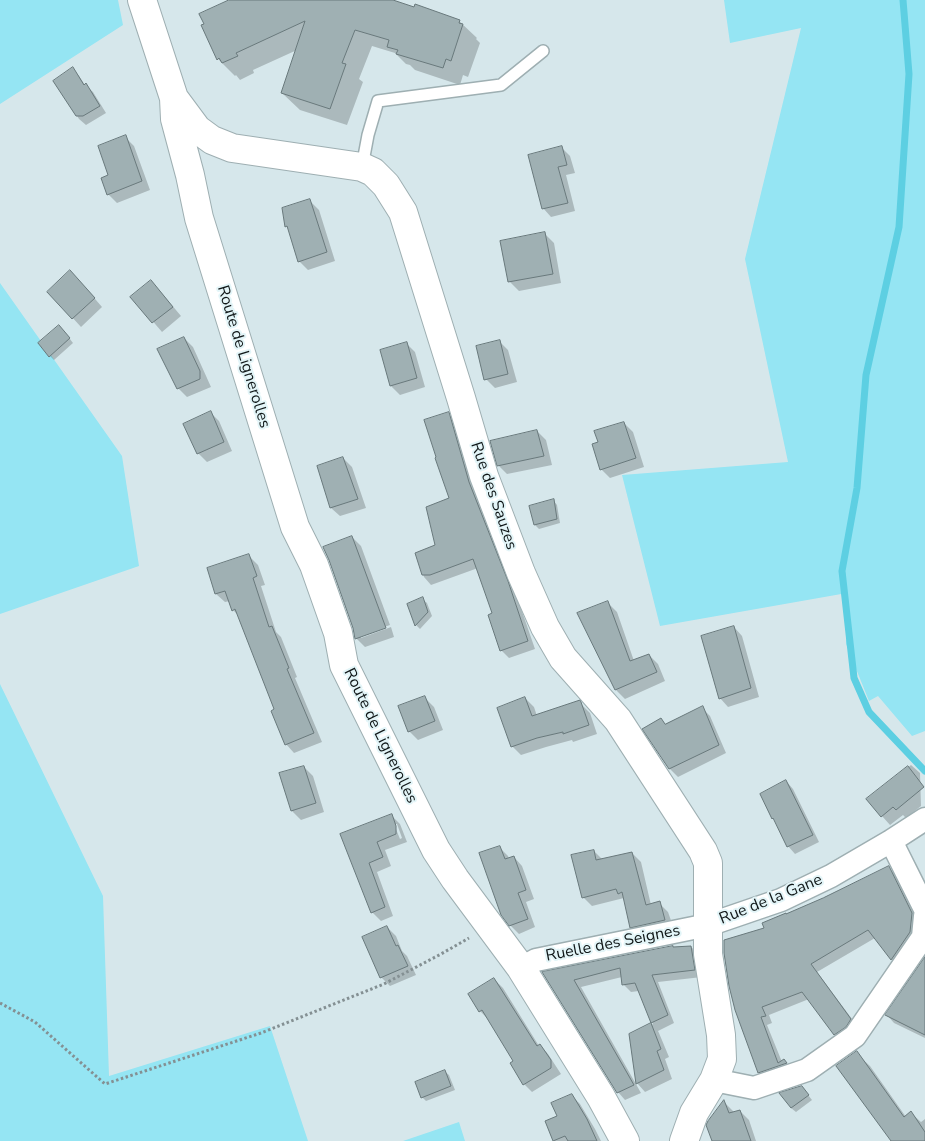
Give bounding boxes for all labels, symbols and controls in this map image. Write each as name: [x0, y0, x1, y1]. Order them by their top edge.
street label: Route de Lignerolles: [212, 283, 274, 431]
street label: Rue des Sauzes: [466, 440, 520, 552]
street label: Route de Lignerolles: [339, 665, 421, 807]
street label: Rue de la Gane: [717, 871, 825, 929]
street label: Ruelle des Seignes: [544, 922, 682, 966]

